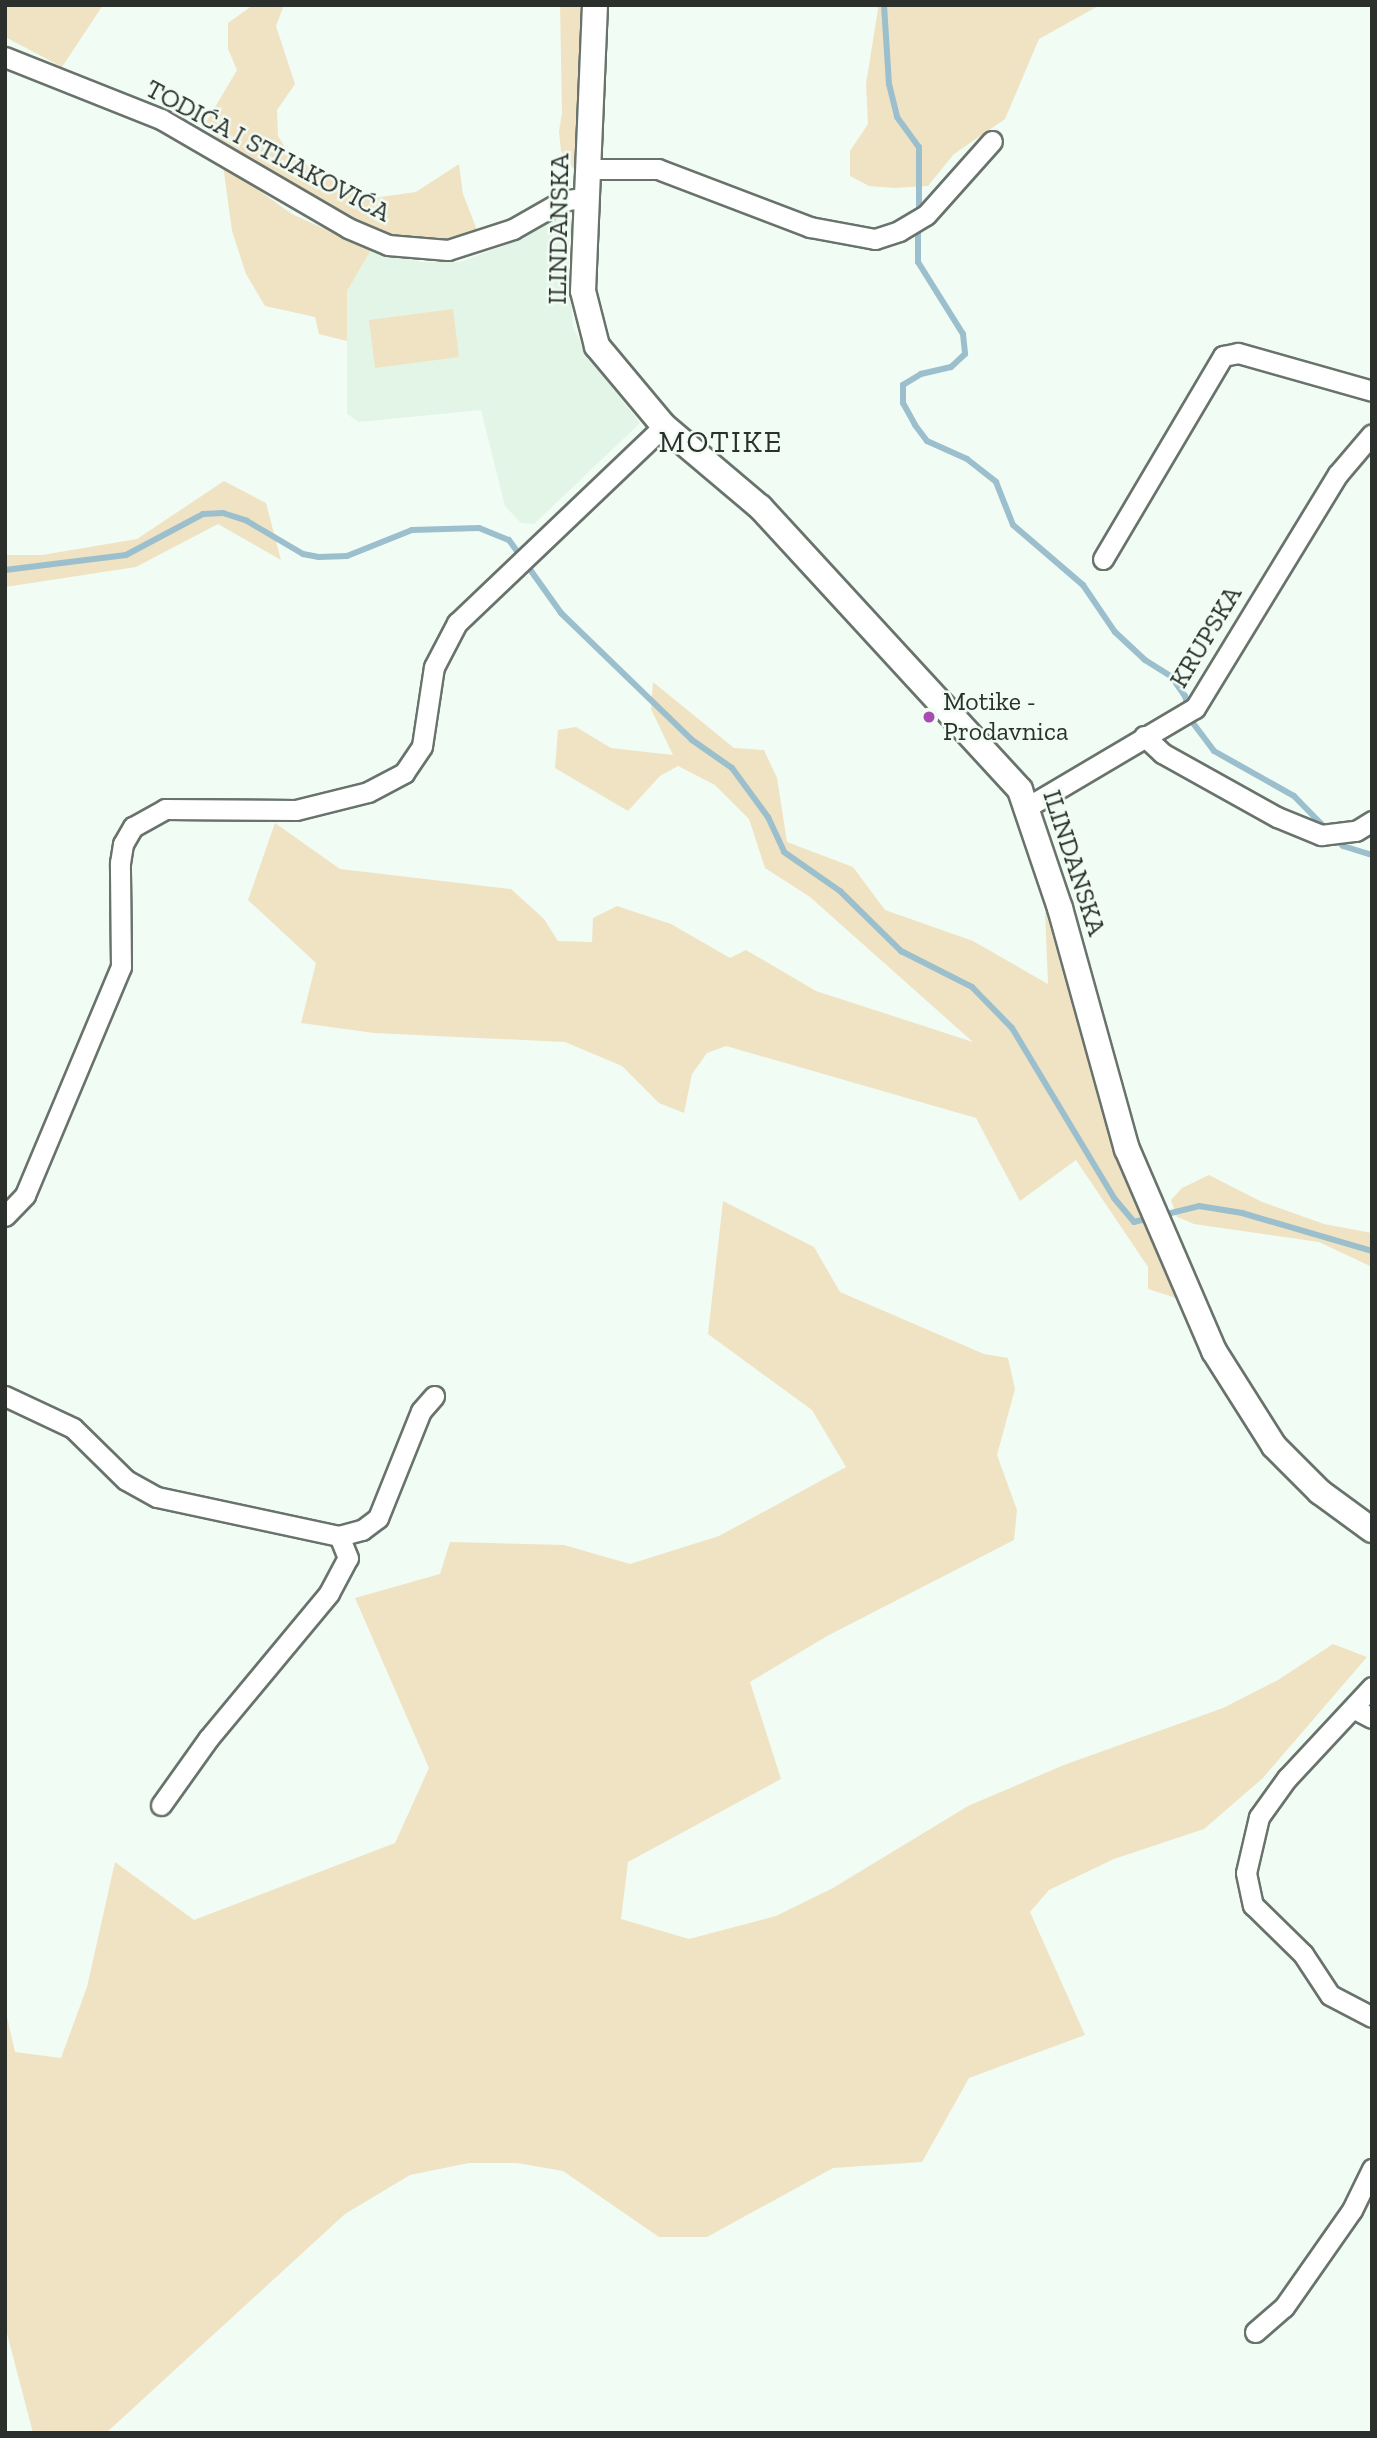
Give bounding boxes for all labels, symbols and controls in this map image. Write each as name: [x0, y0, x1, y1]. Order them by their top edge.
street label: TODIĆA I STIJAKOVIĆA: [140, 73, 396, 229]
street label: ILINDANSKA: [542, 153, 576, 305]
district label: MOTIKE: [659, 424, 783, 460]
street label: KRUPSKA: [1163, 580, 1249, 694]
place label: Motike - Prodavnica: [943, 686, 1068, 748]
marker: Motike - Prodavnica: [921, 709, 937, 725]
street label: ILINDANSKA: [1036, 786, 1112, 940]

